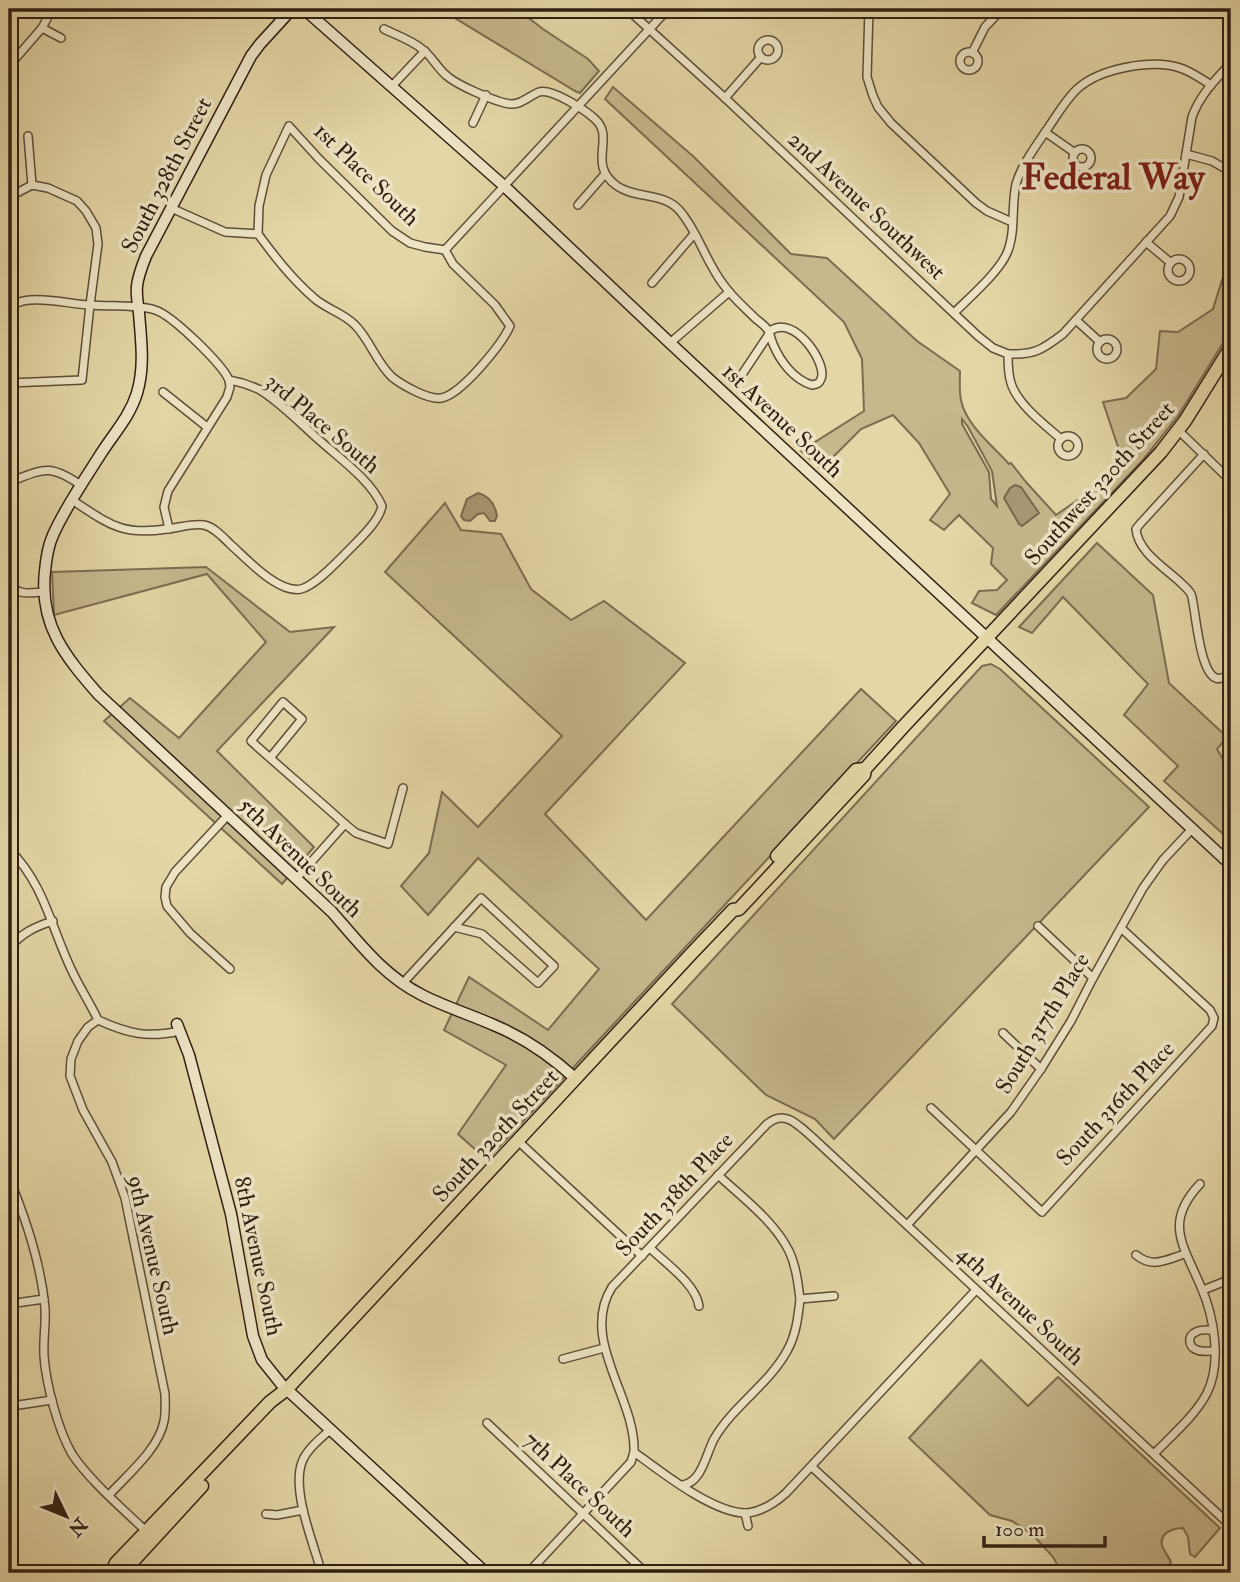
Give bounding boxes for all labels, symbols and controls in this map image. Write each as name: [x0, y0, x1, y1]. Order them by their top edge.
street label: South 328th Street: [115, 92, 218, 258]
street label: 1st Place South: [308, 117, 426, 232]
street label: 2nd Avenue Southwest: [782, 125, 951, 286]
district label: Federal Way: [1021, 154, 1206, 201]
street label: 1st Avenue South: [716, 357, 849, 484]
street label: 3rd Place South: [259, 367, 386, 480]
street label: Southwest 320th Street: [1018, 395, 1181, 571]
street label: 5th Avenue South: [233, 791, 369, 924]
street label: South 317th Place: [989, 947, 1096, 1099]
street label: South 316th Place: [1050, 1034, 1181, 1172]
street label: South 320th Street: [426, 1063, 565, 1208]
street label: South 318th Place: [609, 1126, 740, 1263]
street label: 9th Avenue South: [121, 1171, 186, 1338]
street label: 8th Avenue South: [228, 1174, 290, 1338]
street label: 4th Avenue South: [951, 1239, 1090, 1372]
street label: 7th Place South: [518, 1425, 642, 1544]
north arrow: [32, 1480, 102, 1550]
scale bar: [984, 1505, 1105, 1549]
text: N: [62, 1512, 93, 1542]
text: 100 m: [995, 1516, 1045, 1543]

